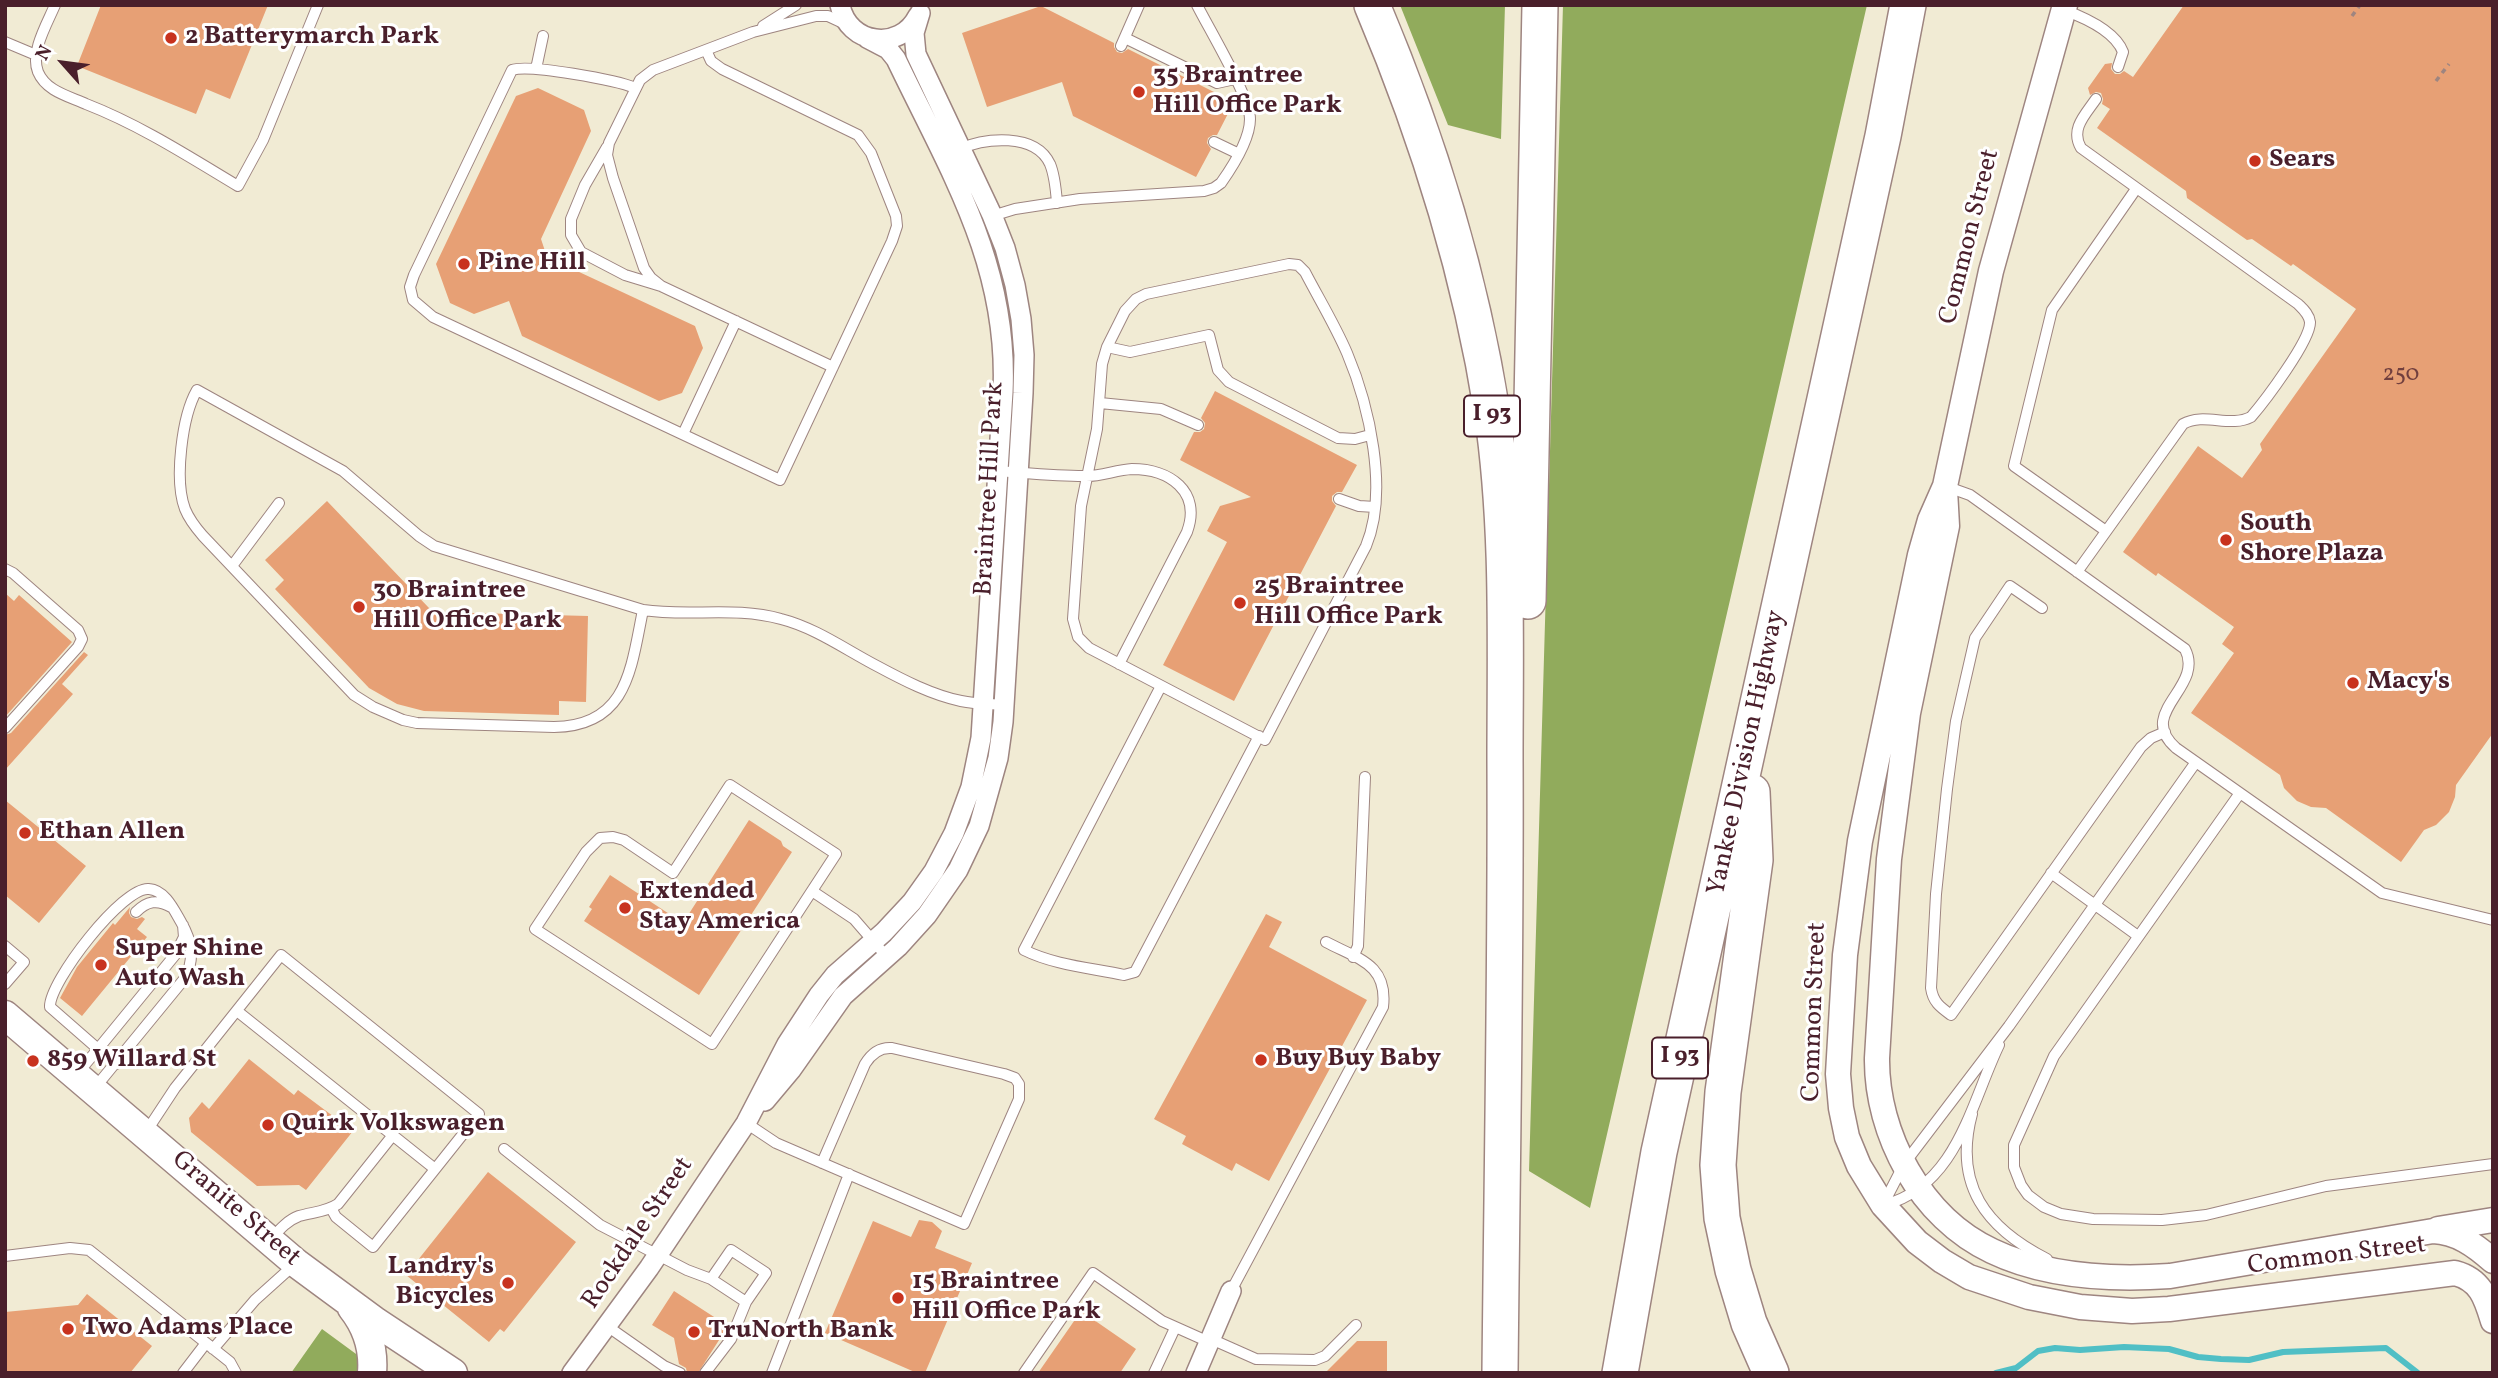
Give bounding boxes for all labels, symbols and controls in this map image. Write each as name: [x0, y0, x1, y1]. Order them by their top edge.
place label: 2 Batterymarch Park: [185, 22, 439, 54]
north arrow: [28, 28, 98, 98]
marker: 2 Batterymarch Park: [163, 30, 179, 46]
text: N: [30, 41, 59, 65]
place label: 35 Braintree Hill Office Park: [1153, 61, 1342, 122]
marker: 35 Braintree Hill Office Park: [1131, 84, 1147, 100]
place label: Sears: [2269, 145, 2335, 177]
street label: Common Street: [1934, 146, 2008, 328]
marker: Sears: [2247, 153, 2263, 169]
place label: Pine Hill: [478, 248, 586, 280]
marker: Pine Hill: [456, 256, 472, 272]
house number: 250: [2383, 362, 2419, 390]
street label: Braintree Hill Park: [970, 381, 1012, 597]
road number: I 93: [1464, 396, 1520, 436]
place label: South Shore Plaza: [2240, 509, 2384, 570]
marker: South Shore Plaza: [2218, 532, 2234, 548]
place label: 25 Braintree Hill Office Park: [1254, 572, 1443, 634]
place label: 30 Braintree Hill Office Park: [373, 576, 562, 638]
marker: 25 Braintree Hill Office Park: [1232, 595, 1248, 611]
marker: 30 Braintree Hill Office Park: [351, 599, 367, 615]
street label: Yankee Division Highway: [1703, 608, 1793, 898]
place label: Macy's: [2367, 667, 2450, 699]
marker: Macy's: [2345, 675, 2361, 691]
place label: Ethan Allen: [39, 817, 185, 849]
marker: Ethan Allen: [17, 825, 33, 841]
place label: Extended Stay America: [639, 877, 800, 938]
marker: Extended Stay America: [617, 900, 633, 916]
street label: Common Street: [1797, 922, 1835, 1102]
place label: Super Shine Auto Wash: [115, 934, 263, 996]
marker: Super Shine Auto Wash: [93, 957, 109, 973]
road number: I 93: [1652, 1038, 1708, 1078]
place label: Buy Buy Baby: [1275, 1044, 1441, 1076]
place label: 859 Willard St: [47, 1045, 216, 1077]
marker: Buy Buy Baby: [1253, 1052, 1269, 1068]
marker: 859 Willard St: [25, 1053, 41, 1069]
place label: Quirk Volkswagen: [282, 1109, 505, 1141]
marker: Quirk Volkswagen: [260, 1117, 276, 1133]
street label: Granite Street: [164, 1146, 306, 1274]
street label: Rockdale Street: [577, 1152, 701, 1316]
street label: Common Street: [2246, 1231, 2428, 1283]
place label: Landry's Bicycles: [388, 1252, 494, 1314]
place label: 15 Braintree Hill Office Park: [912, 1267, 1101, 1328]
marker: Landry's Bicycles: [500, 1275, 516, 1291]
marker: 15 Braintree Hill Office Park: [890, 1290, 906, 1306]
place label: Two Adams Place: [82, 1313, 293, 1345]
place label: TruNorth Bank: [708, 1316, 894, 1348]
marker: Two Adams Place: [60, 1321, 76, 1337]
marker: TruNorth Bank: [686, 1324, 702, 1340]

